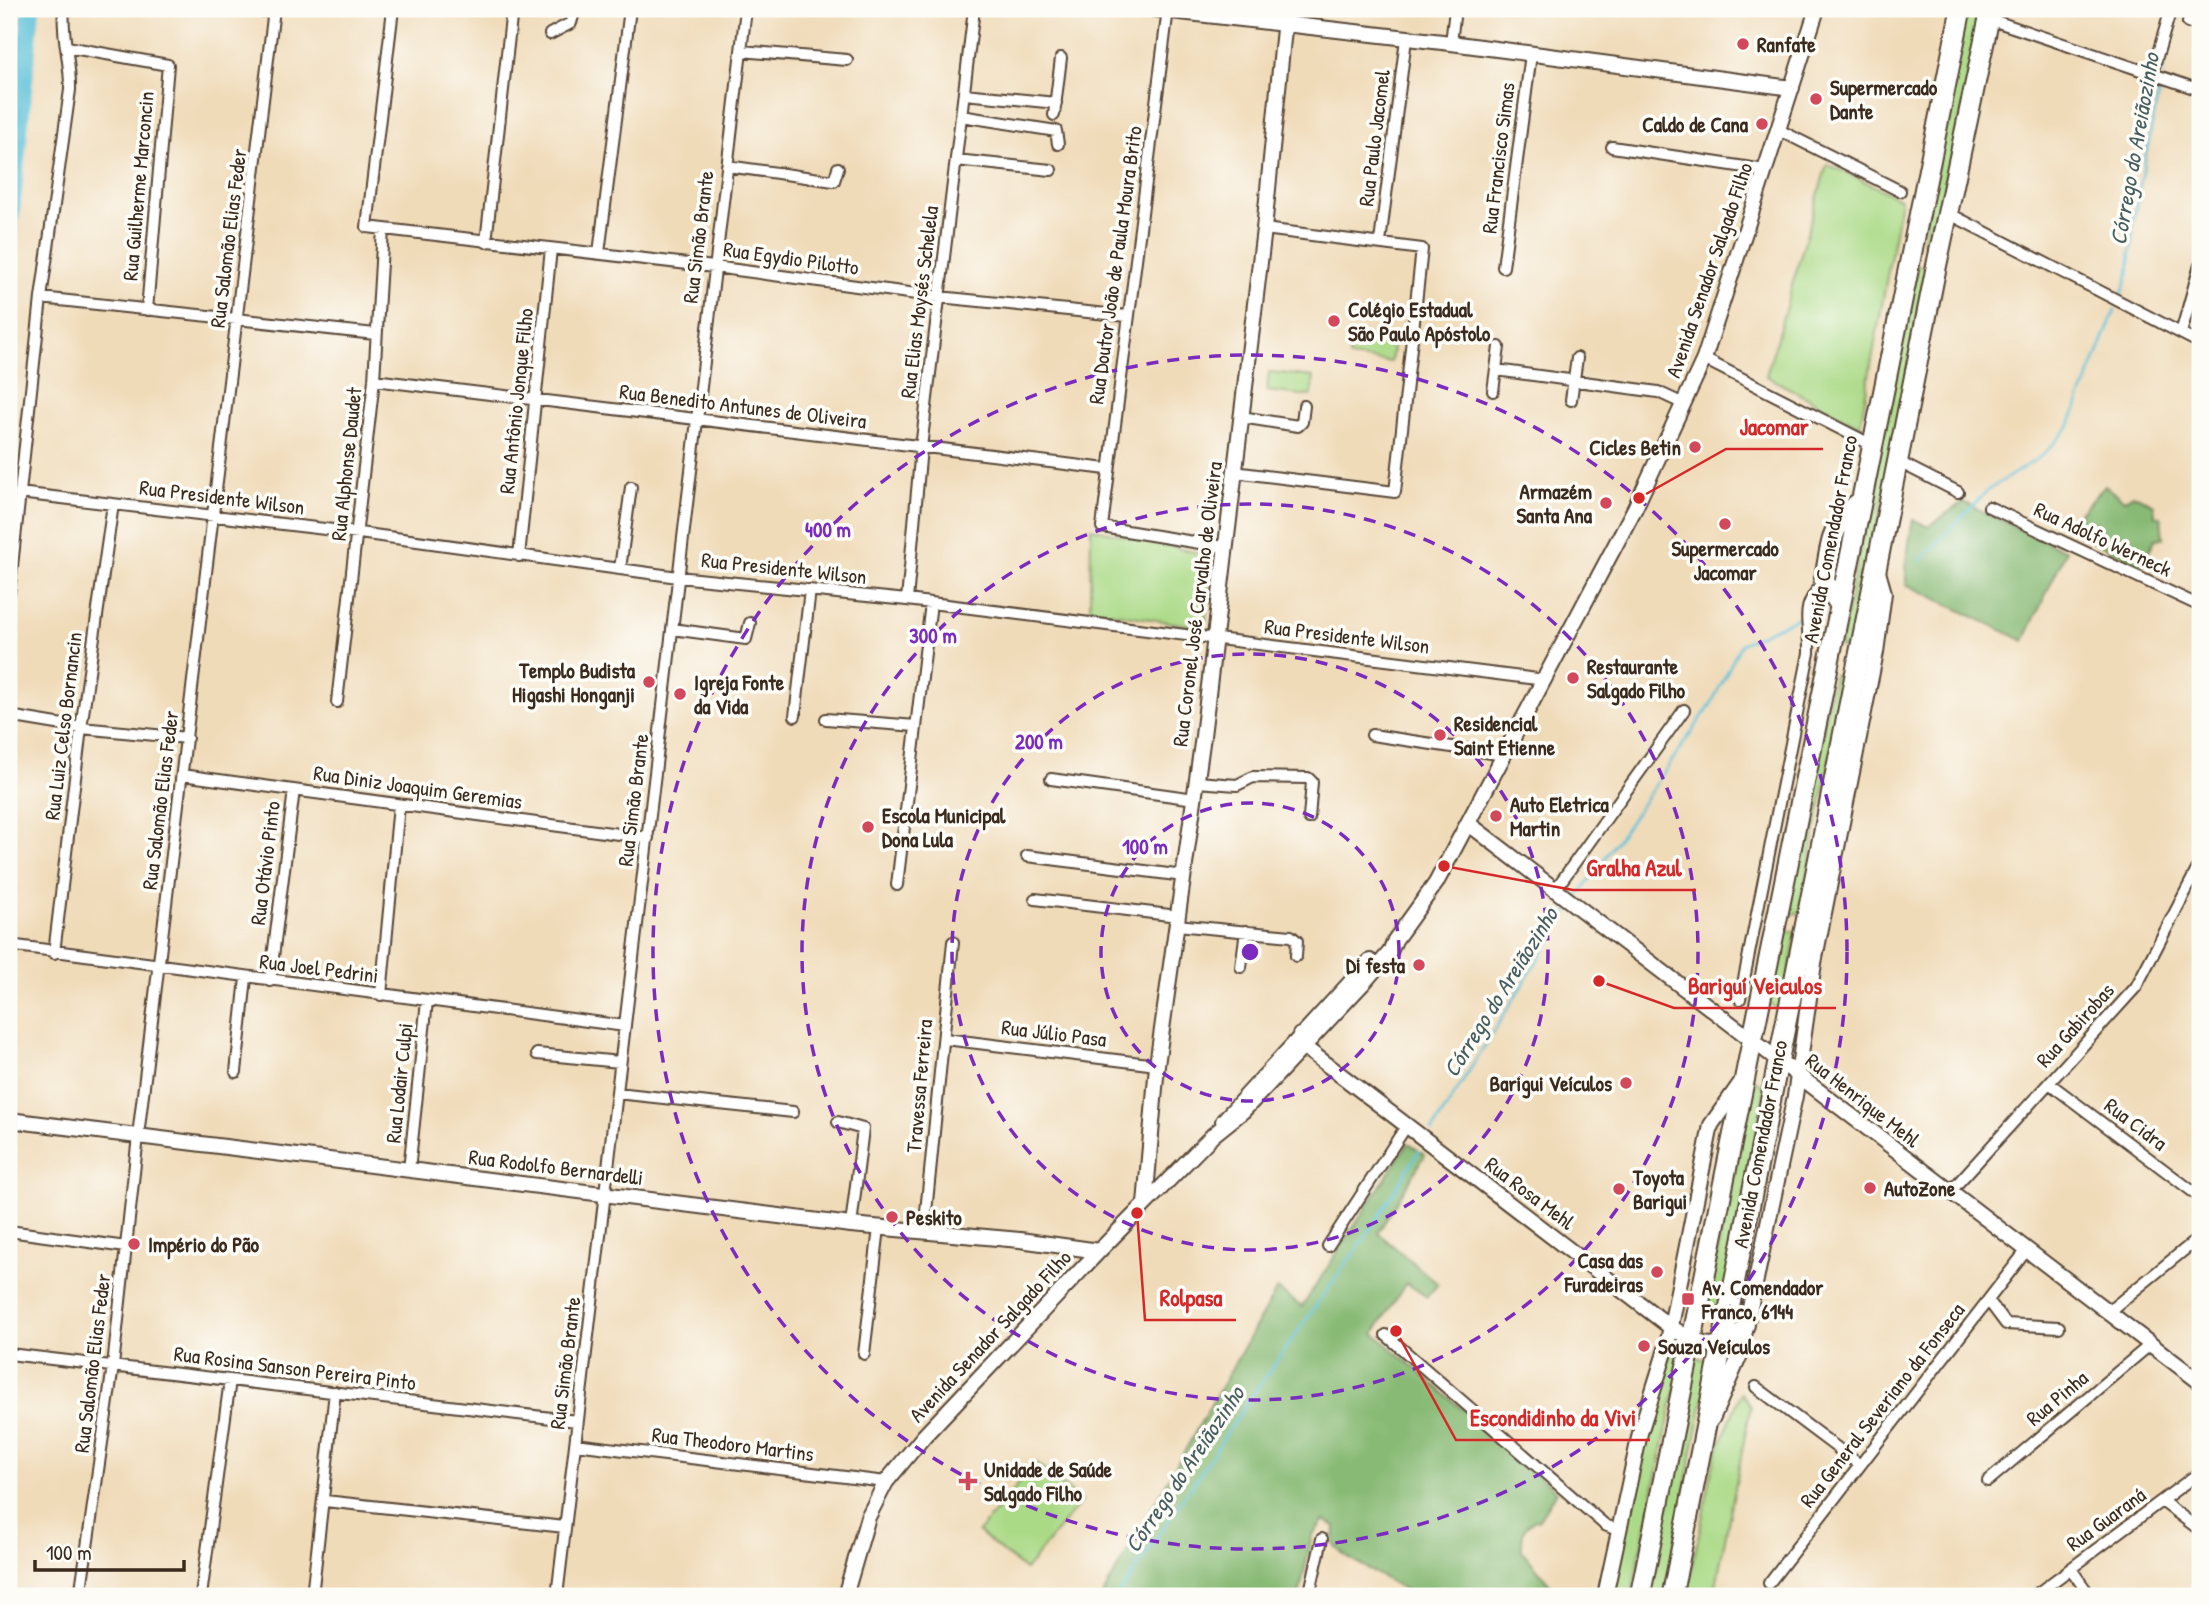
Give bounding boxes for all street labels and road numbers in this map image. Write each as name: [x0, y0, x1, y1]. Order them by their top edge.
street label: Rua Paulo Jacomel: [1351, 68, 1397, 208]
street label: Rua Francisco Simas: [1474, 81, 1522, 235]
street label: Rua Guilherme Marconcin: [115, 90, 161, 282]
street label: Rua Doutor João de Paula Moura Brito: [1081, 124, 1149, 406]
street label: Rua Salomão Elias Feder: [203, 147, 253, 329]
street label: Avenida Senador Salgado Filho: [1659, 159, 1759, 381]
street label: Rua Simão Brante: [675, 169, 721, 305]
street label: Rua Elias Moysés Schelela: [893, 204, 945, 400]
street label: Rua Egydio Pilotto: [721, 234, 861, 282]
street label: Rua Antônio Jonque Filho: [492, 307, 540, 495]
street label: Rua Benedito Antunes de Oliveira: [618, 376, 868, 436]
street label: Rua Alphonse Daudet: [324, 385, 369, 542]
street label: Avenida Comendador Franco: [1796, 433, 1864, 645]
street label: Rua Coronel José Carvalho de Oliveira: [1165, 460, 1229, 748]
street label: Rua Presidente Wilson: [138, 472, 306, 522]
street label: Rua Adolfo Werneck: [2030, 494, 2177, 584]
street label: Rua Presidente Wilson: [700, 545, 868, 591]
street label: Rua Presidente Wilson: [1263, 611, 1431, 661]
street label: Rua Luiz Celso Bornancin: [37, 630, 89, 822]
street label: Rua Salomão Elias Feder: [135, 709, 185, 891]
street label: Rua Simão Brante: [610, 732, 656, 868]
street label: Rua Diniz Joaquim Geremias: [312, 758, 524, 816]
street label: Rua Otávio Pinto: [243, 799, 287, 927]
street label: Rua Joel Pedrini: [258, 946, 380, 990]
street label: Rua Gabirobas: [2029, 977, 2121, 1073]
street label: Rua Júlio Pasa: [1000, 1012, 1108, 1054]
street label: Travessa Ferreira: [899, 1018, 939, 1154]
street label: Rua Lodair Culpi: [378, 1022, 420, 1144]
street label: Avenida Comendador Franco: [1726, 1038, 1794, 1250]
street label: Rua Henrique Mehl: [1800, 1046, 1927, 1154]
street label: Rua Cidra: [2099, 1091, 2173, 1157]
street label: Rua Rodolfo Bernardelli: [467, 1142, 645, 1192]
street label: Rua Rosa Mehl: [1479, 1150, 1581, 1237]
street label: Avenida Senador Salgado Filho: [902, 1244, 1078, 1428]
street label: Rua Salomão Elias Feder: [67, 1272, 117, 1454]
street label: Rua Simão Brante: [542, 1295, 588, 1431]
street label: Rua General Severiano da Fonseca: [1793, 1297, 1971, 1513]
street label: Rua Rosina Sanson Pereira Pinto: [172, 1339, 418, 1397]
street label: Rua Pinha: [2020, 1364, 2094, 1432]
street label: Rua Theodoro Martins: [650, 1420, 816, 1468]
street label: Rua Guaraná: [2060, 1480, 2152, 1558]

